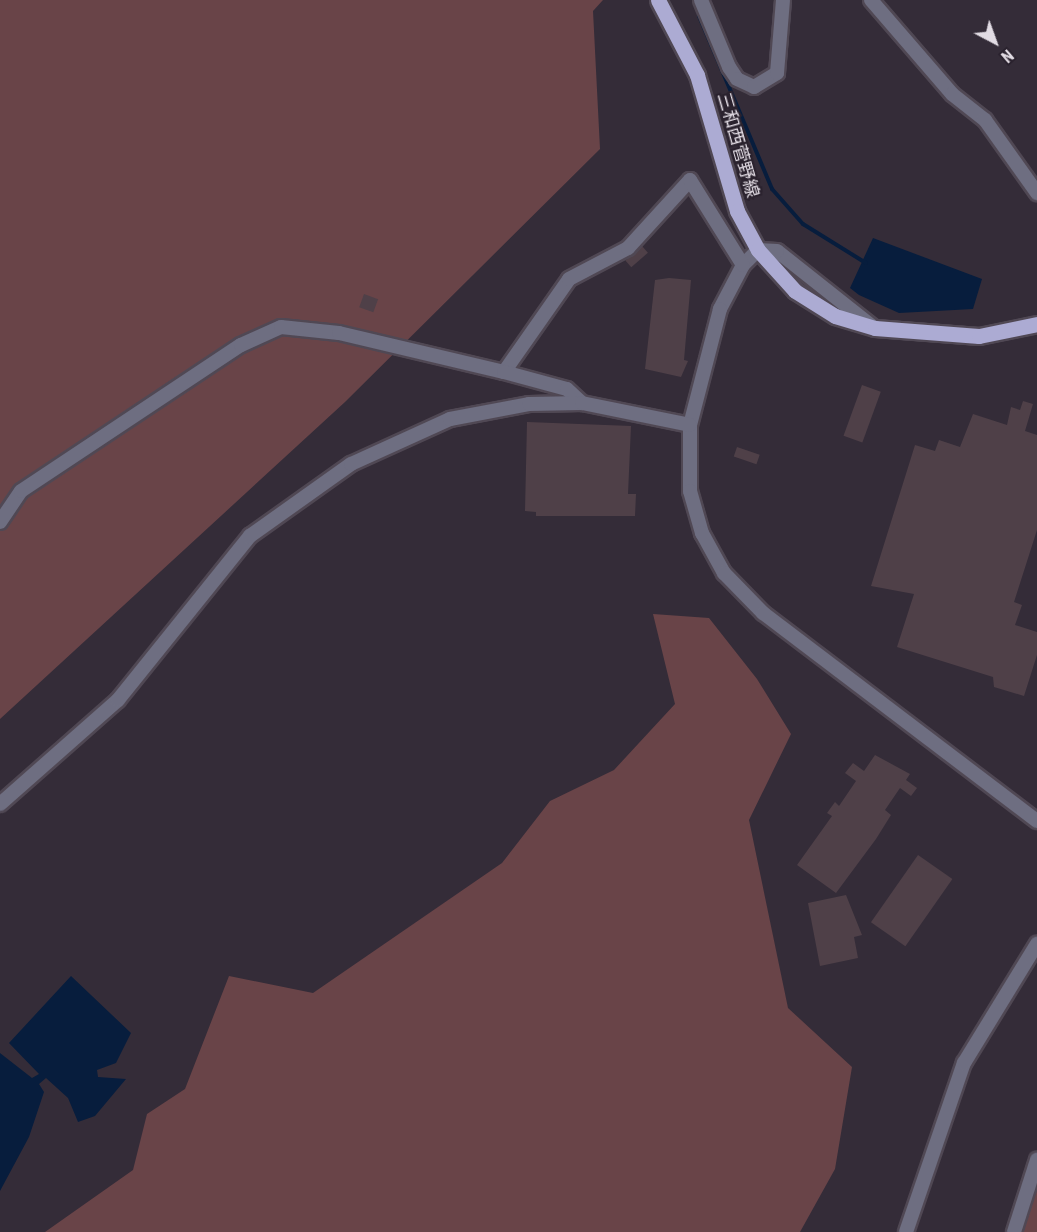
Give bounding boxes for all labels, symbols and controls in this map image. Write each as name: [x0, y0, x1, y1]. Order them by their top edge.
north arrow: [965, 12, 1025, 72]
text: N: [997, 46, 1017, 66]
street label: 三和西菅野線: [713, 90, 763, 200]

